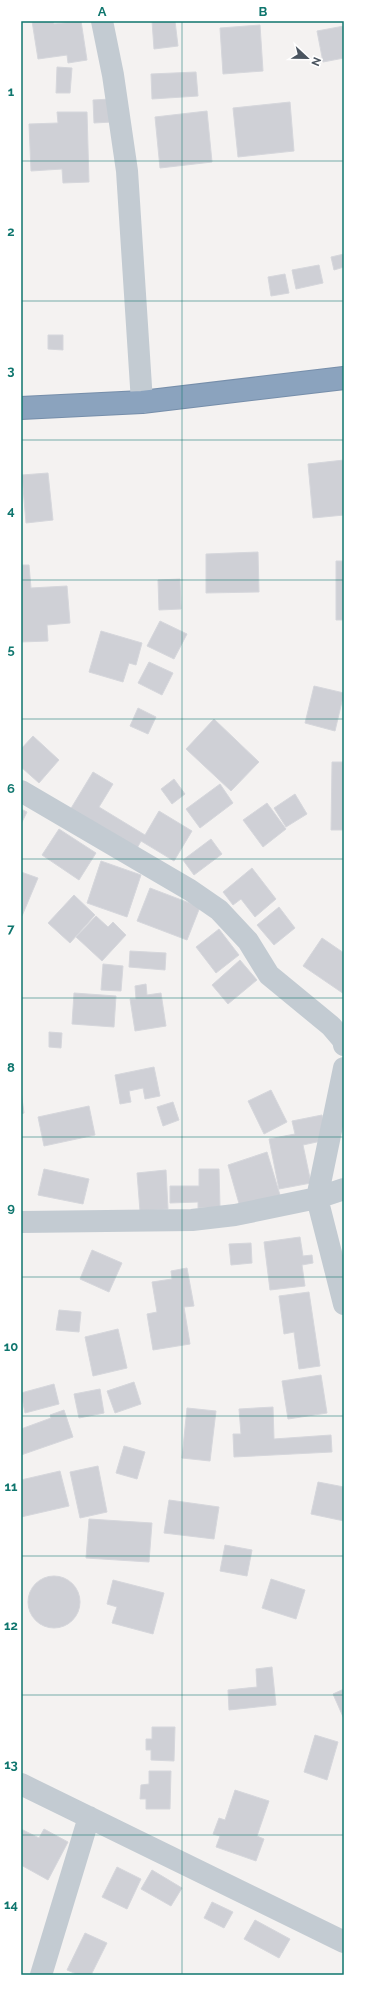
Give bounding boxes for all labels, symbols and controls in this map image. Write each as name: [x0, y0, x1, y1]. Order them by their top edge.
text: A: [98, 4, 107, 19]
text: B: [259, 4, 268, 19]
north arrow: [287, 38, 327, 78]
text: N: [308, 55, 323, 68]
text: 1: [8, 84, 15, 99]
text: 2: [7, 224, 15, 239]
text: 3: [7, 363, 15, 378]
text: 4: [7, 503, 15, 518]
text: 5: [7, 642, 15, 657]
text: 6: [7, 781, 15, 796]
text: 7: [7, 921, 15, 936]
text: 8: [7, 1060, 15, 1075]
text: 9: [7, 1200, 15, 1215]
text: 10: [4, 1339, 18, 1354]
text: 11: [5, 1479, 18, 1494]
text: 12: [4, 1618, 18, 1633]
text: 13: [4, 1757, 18, 1772]
text: 14: [4, 1897, 18, 1912]

